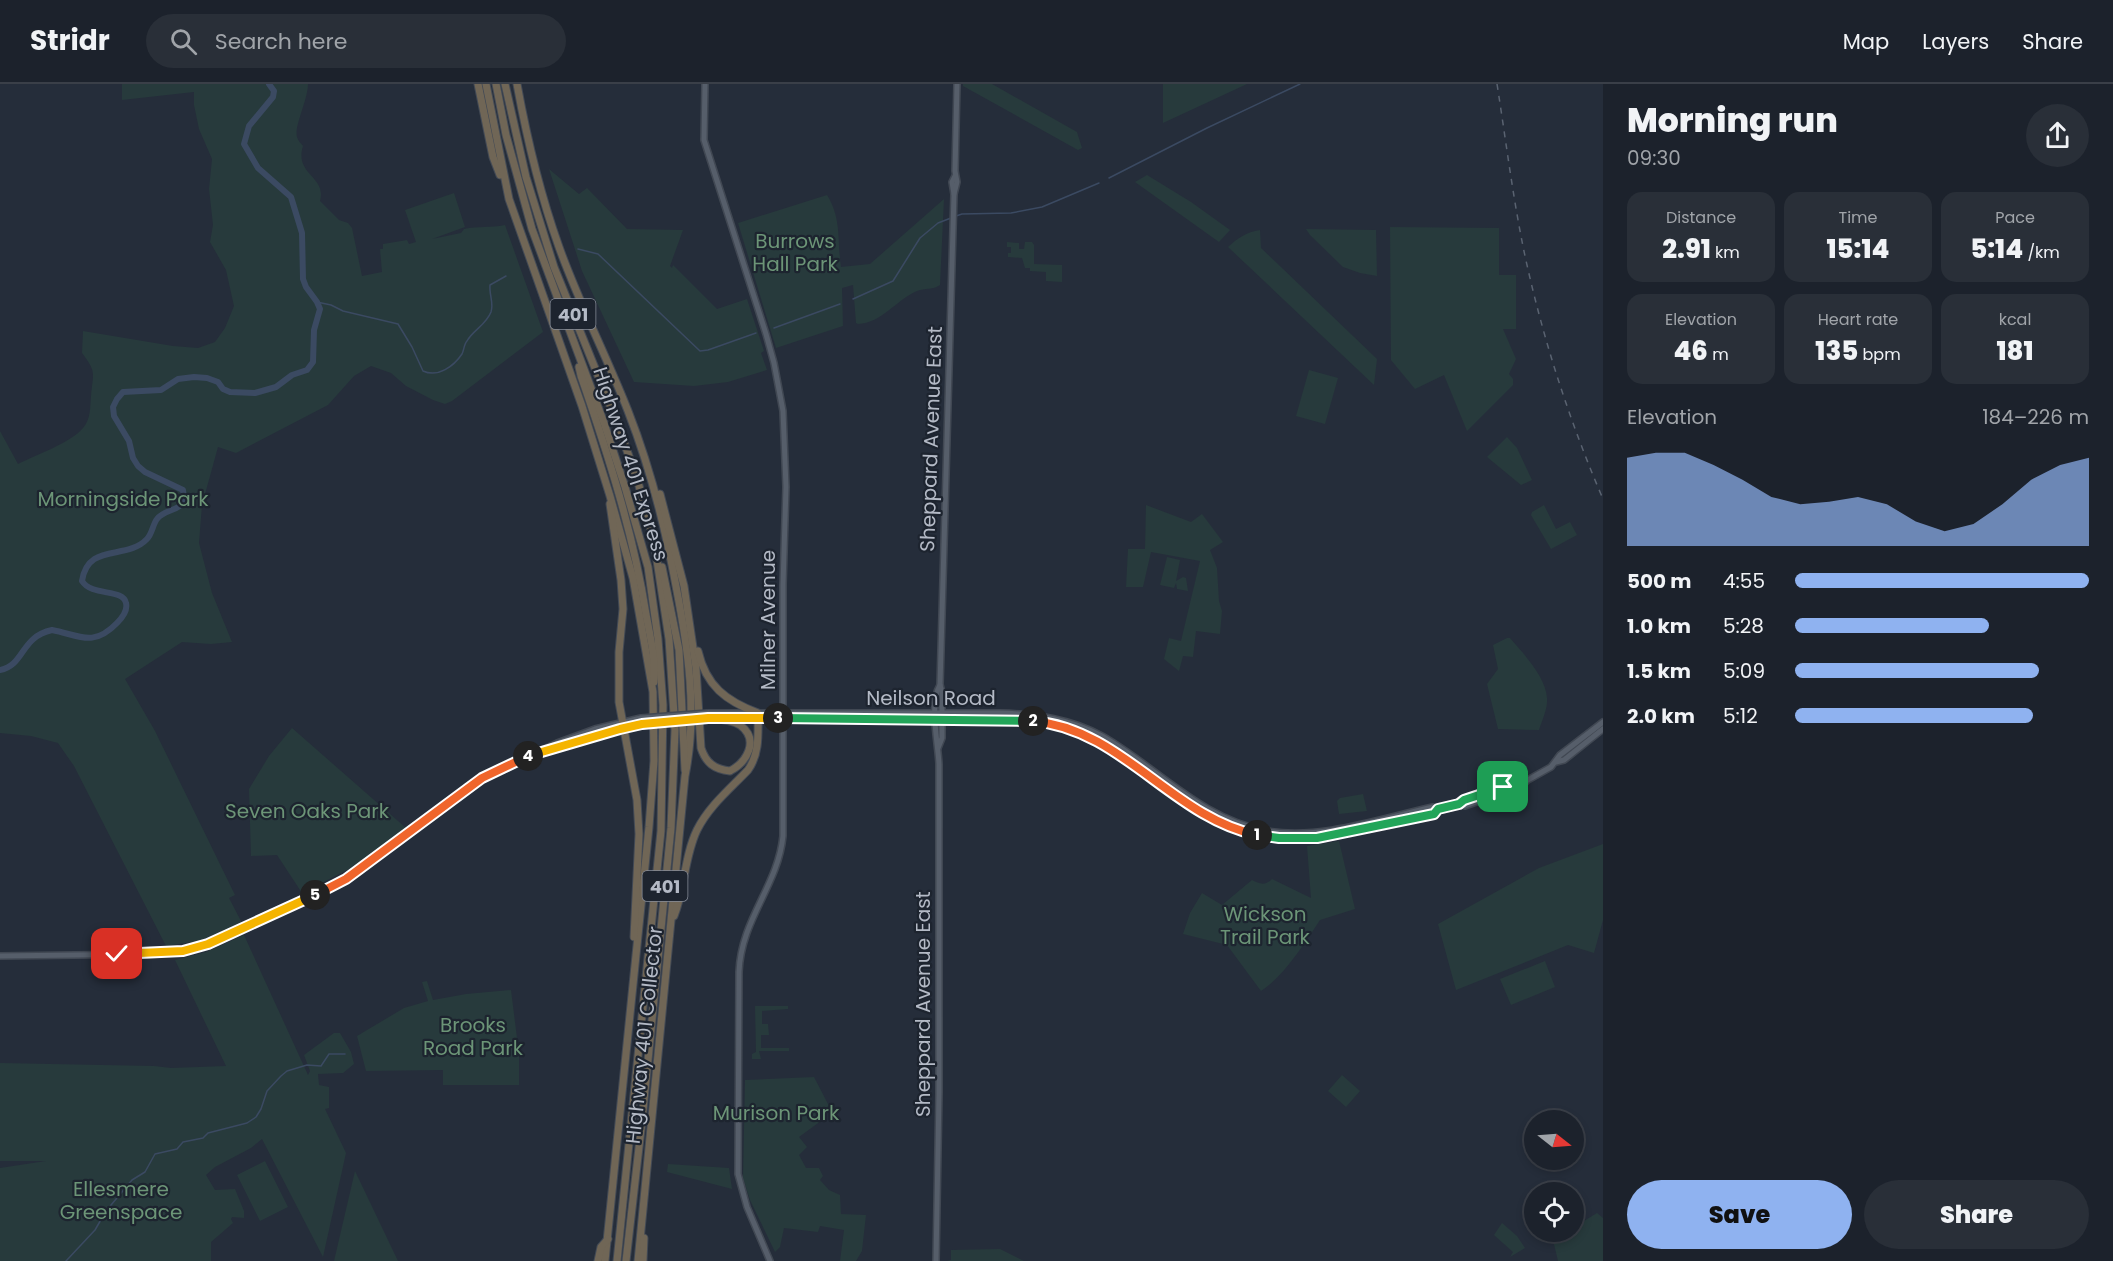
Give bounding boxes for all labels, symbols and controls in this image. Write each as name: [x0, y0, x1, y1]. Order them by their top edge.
search box: [146, 14, 566, 68]
text: Stridr: [30, 21, 110, 60]
icon: search: [167, 25, 200, 58]
text: Search here: [215, 26, 347, 57]
text: Map: [1843, 27, 1889, 56]
text: Layers: [1922, 27, 1989, 56]
text: Share: [2022, 27, 2083, 56]
text: Morning run: [1627, 97, 1838, 144]
button: share: [2026, 104, 2089, 167]
text: 09:30: [1627, 144, 1681, 172]
text: Distance: [1666, 206, 1736, 229]
text: Time: [1839, 206, 1878, 229]
text: Pace: [1995, 206, 2035, 229]
park label: Burrows Hall Park: [752, 227, 838, 278]
text: 2.91: [1662, 231, 1711, 267]
text: 15:14: [1827, 231, 1889, 267]
text: 5:14: [1970, 231, 2023, 267]
text: km: [1711, 241, 1740, 264]
text: /km: [2023, 241, 2060, 264]
road number: 401: [550, 299, 596, 329]
text: Elevation: [1665, 308, 1737, 331]
text: Heart rate: [1818, 308, 1898, 331]
text: kcal: [1999, 308, 2031, 331]
street label: Sheppard Avenue East: [913, 326, 949, 552]
text: 46: [1673, 333, 1708, 369]
text: 135: [1815, 333, 1858, 369]
text: 181: [1996, 333, 2034, 369]
text: m: [1708, 343, 1729, 366]
text: bpm: [1858, 343, 1901, 366]
street label: Highway 401 Express: [586, 363, 676, 565]
text: Elevation: [1627, 403, 1717, 431]
text: 184–226 m: [1982, 403, 2089, 431]
park label: Morningside Park: [38, 485, 209, 513]
street label: Milner Avenue: [754, 550, 782, 690]
text: 500 m: [1627, 567, 1692, 595]
text: 4:55: [1723, 567, 1765, 595]
text: 1.0 km: [1627, 612, 1691, 640]
text: 5:28: [1723, 612, 1764, 640]
text: 1.5 km: [1627, 657, 1691, 685]
text: 5:09: [1723, 657, 1765, 685]
street label: Neilson Road: [866, 684, 996, 712]
text: 2.0 km: [1627, 702, 1695, 730]
text: 5:12: [1723, 702, 1758, 730]
pin: 3: [763, 703, 793, 733]
text: 3: [773, 706, 783, 729]
pin: 2: [1018, 706, 1048, 736]
text: 2: [1028, 709, 1038, 732]
pin: 4: [513, 741, 543, 771]
text: 4: [523, 744, 533, 767]
pin: [1477, 761, 1528, 812]
icon: arrive: [1486, 770, 1519, 803]
park label: Seven Oaks Park: [225, 797, 390, 825]
pin: 1: [1242, 820, 1272, 850]
text: 1: [1254, 823, 1260, 846]
road number: 401: [642, 871, 688, 901]
pin: 5: [300, 880, 330, 910]
text: 5: [310, 883, 320, 906]
street label: Sheppard Avenue East: [909, 891, 937, 1117]
park label: Wickson Trail Park: [1220, 900, 1311, 951]
street label: Highway 401 Collector: [619, 925, 669, 1145]
pin: [91, 928, 142, 979]
icon: check: [100, 937, 133, 970]
park label: Brooks Road Park: [423, 1011, 524, 1062]
park label: Murison Park: [713, 1099, 840, 1127]
north arrow: [1524, 1110, 1584, 1170]
map controls: [1524, 1110, 1584, 1242]
park label: Ellesmere Greenspace: [60, 1175, 182, 1226]
button: Save: [1627, 1180, 1852, 1249]
button: Share: [1864, 1180, 2089, 1249]
button: locate: [1524, 1182, 1584, 1242]

